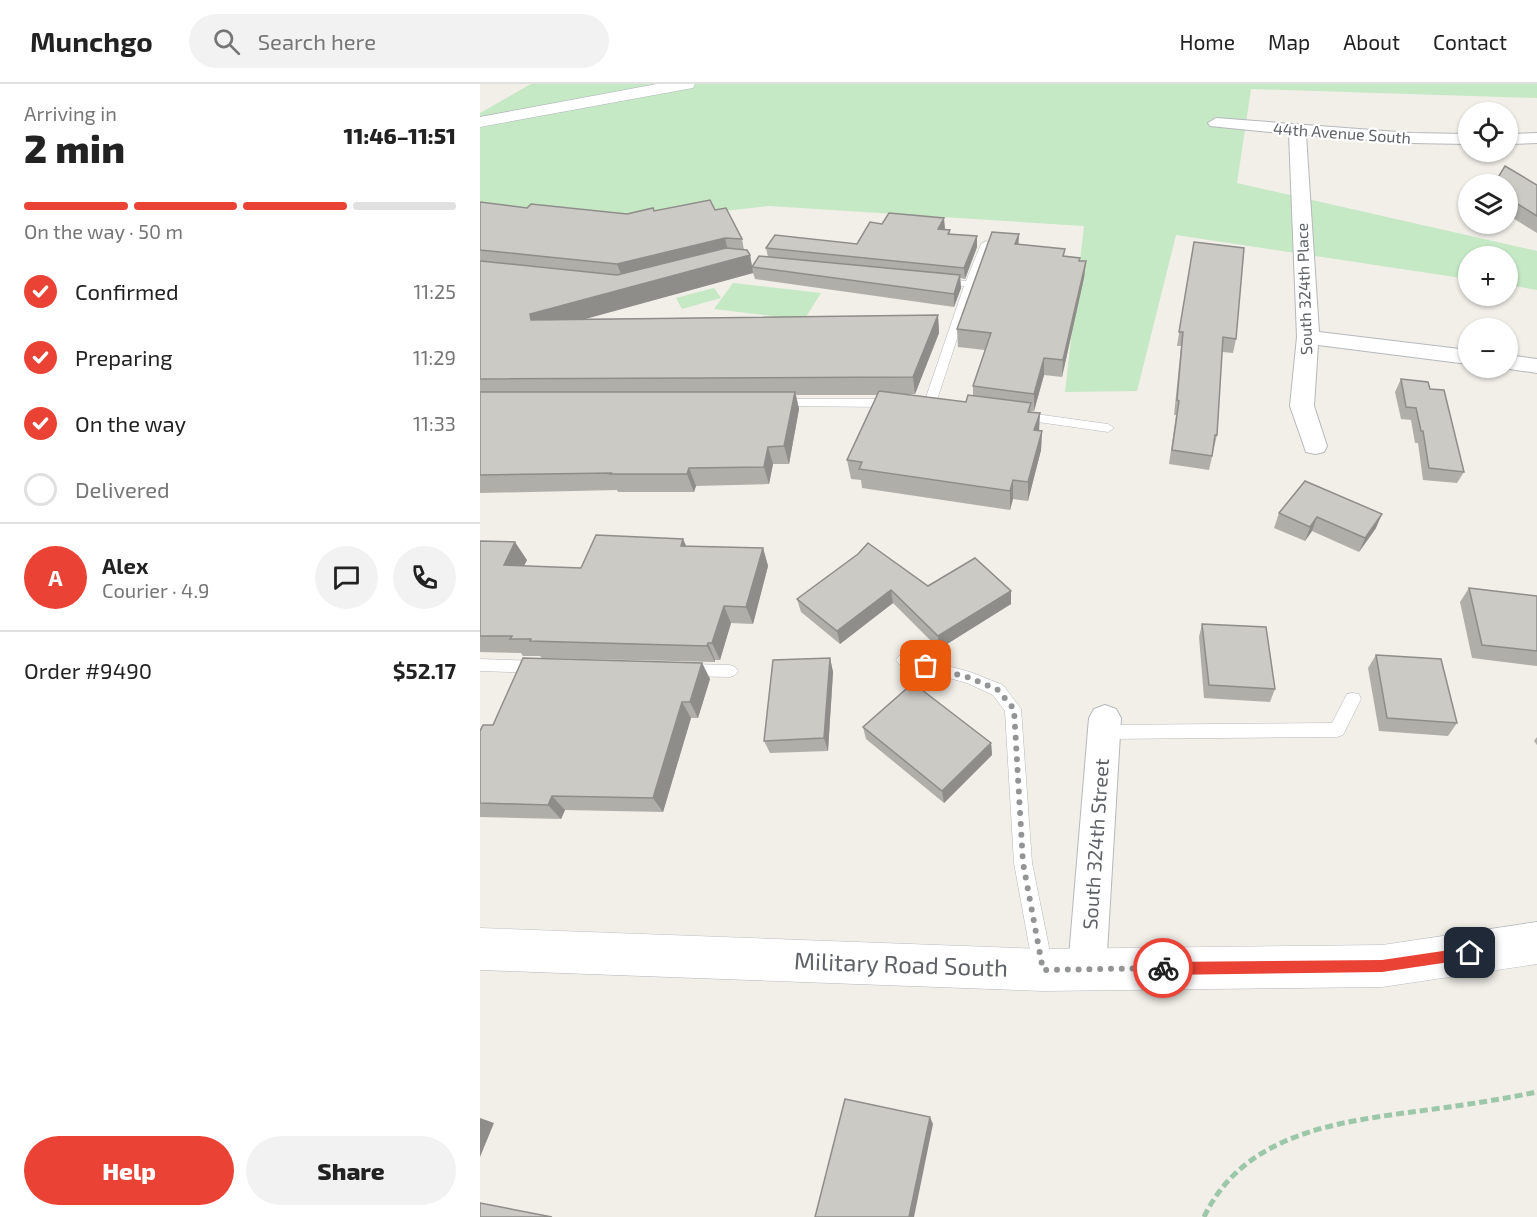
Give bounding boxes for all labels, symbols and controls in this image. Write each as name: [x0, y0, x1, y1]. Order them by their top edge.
search box: [189, 14, 609, 68]
text: Munchgo: [30, 24, 153, 58]
icon: search: [210, 25, 243, 58]
text: Search here: [258, 28, 376, 54]
text: Home: [1179, 29, 1235, 54]
text: Map: [1268, 29, 1310, 54]
text: About: [1343, 29, 1400, 54]
text: Contact: [1433, 29, 1507, 54]
text: Arriving in: [24, 101, 117, 125]
map controls: [1458, 102, 1518, 378]
button: locate: [1458, 102, 1518, 162]
street label: 44th Avenue South: [1273, 118, 1412, 147]
text: 11:46–11:51: [344, 122, 456, 148]
text: 2 min: [24, 124, 125, 171]
button: layers: [1458, 174, 1518, 234]
text: On the way · 50 m: [24, 219, 183, 243]
street label: South 324th Place: [1292, 223, 1315, 355]
button: +: [1458, 246, 1518, 306]
icon: check: [24, 275, 57, 308]
text: Confirmed: [75, 278, 179, 304]
text: 11:25: [413, 279, 456, 303]
button: −: [1458, 318, 1518, 378]
icon: check: [24, 341, 57, 374]
text: Preparing: [75, 344, 173, 370]
text: 11:29: [413, 345, 456, 369]
icon: check: [24, 407, 57, 440]
text: On the way: [75, 410, 186, 436]
text: 11:33: [413, 411, 456, 435]
text: Delivered: [75, 476, 170, 502]
button: chat: [315, 546, 378, 609]
button: phone: [393, 546, 456, 609]
text: Alex: [102, 552, 148, 578]
text: A: [48, 564, 63, 590]
text: Courier · 4.9: [102, 578, 209, 602]
pin: [900, 640, 951, 691]
icon: bag: [909, 649, 942, 682]
text: Order #9490: [24, 657, 152, 683]
text: $52.17: [393, 657, 456, 683]
street label: South 324th Street: [1077, 757, 1113, 930]
pin: [1444, 927, 1495, 978]
icon: home: [1453, 936, 1486, 969]
courier: [1133, 938, 1193, 998]
street label: Military Road South: [794, 945, 1009, 982]
icon: bike: [1147, 952, 1180, 985]
button: Help: [24, 1136, 234, 1205]
button: Share: [246, 1136, 456, 1205]

